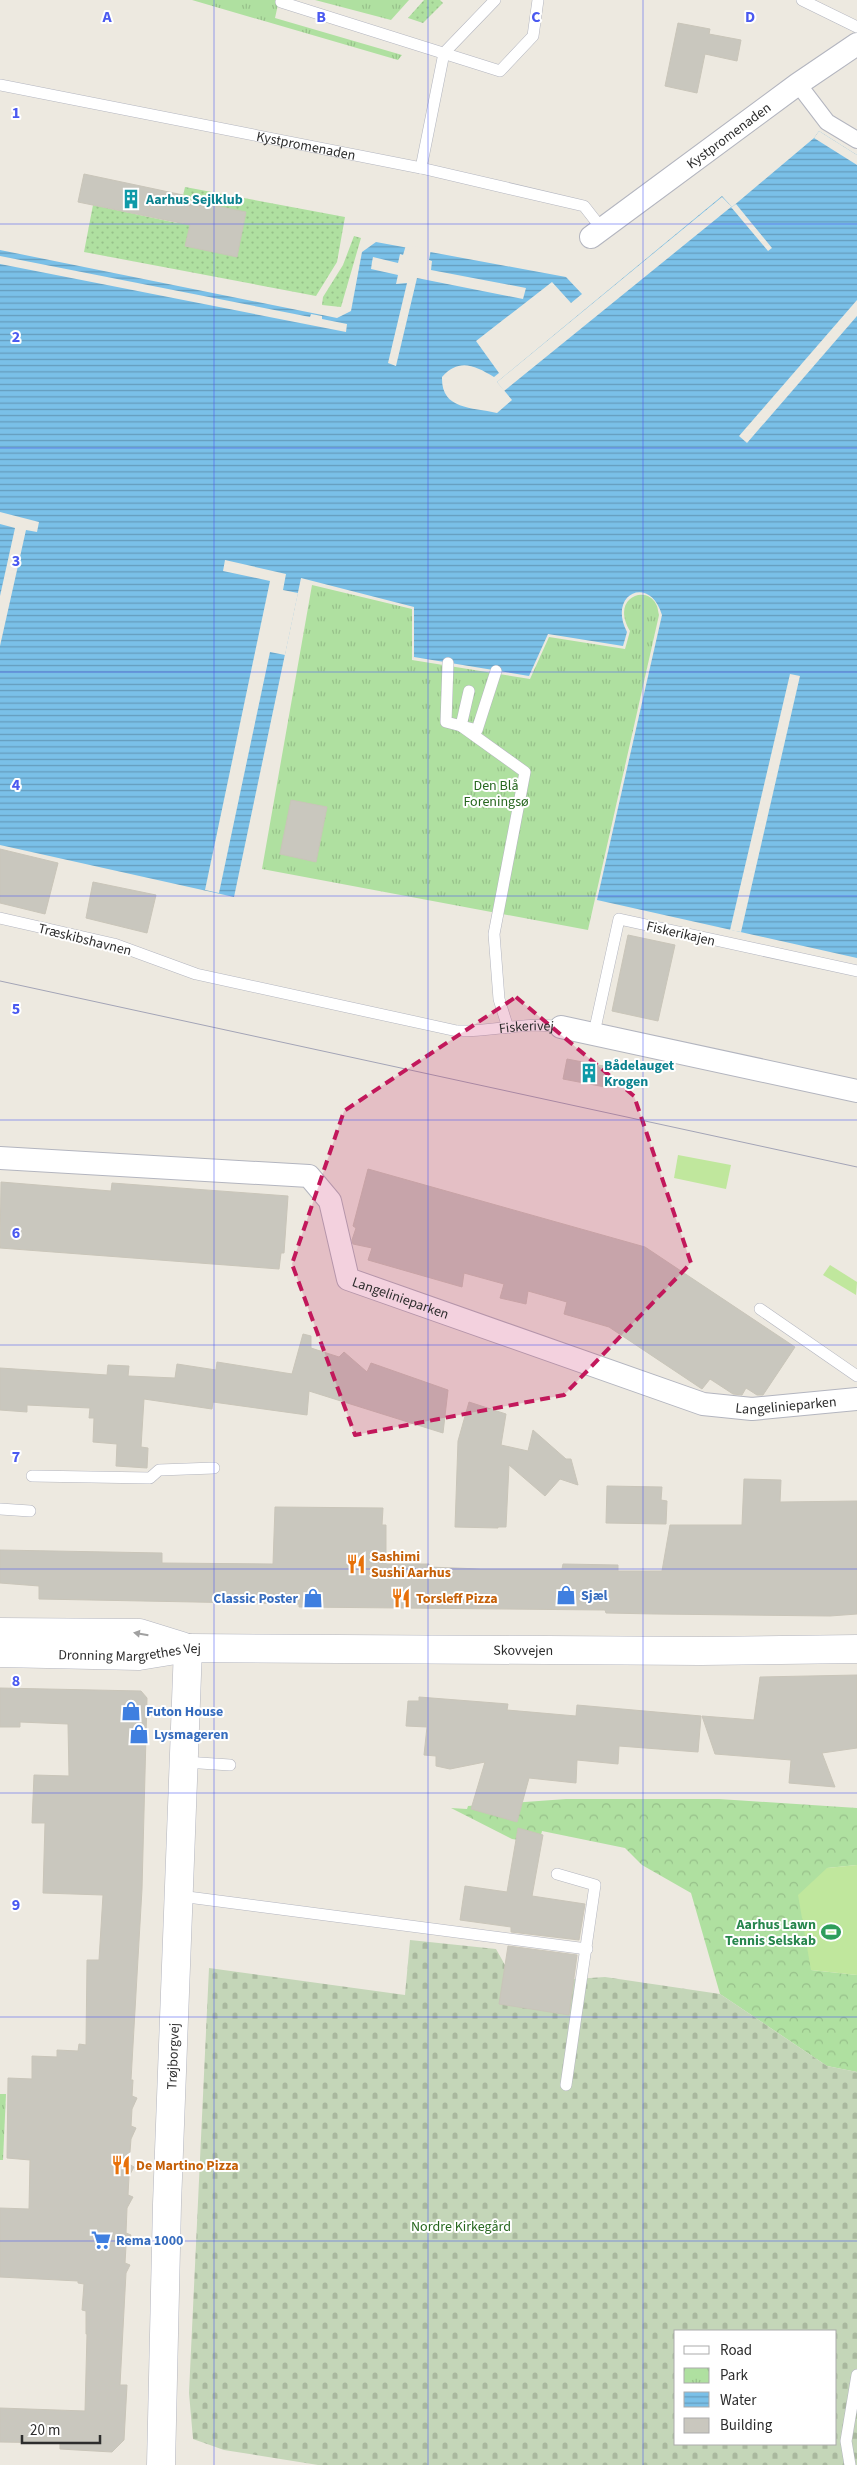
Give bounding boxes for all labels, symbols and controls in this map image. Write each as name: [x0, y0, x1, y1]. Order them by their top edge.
text: A: [101, 6, 112, 28]
text: B: [316, 6, 326, 28]
text: C: [531, 6, 541, 28]
text: D: [745, 6, 755, 28]
street label: Kystpromenaden: [683, 98, 775, 174]
text: 1: [12, 102, 20, 124]
street label: Kystpromenaden: [255, 127, 357, 166]
building icon: Aarhus Sejlklub: [120, 188, 142, 210]
place label: Aarhus Sejlklub: [145, 190, 243, 210]
text: 2: [12, 326, 20, 348]
text: 3: [12, 550, 20, 572]
text: 4: [12, 774, 21, 796]
park label: Den Blå Foreningsø: [463, 776, 529, 812]
street label: Fiskerikajen: [644, 916, 717, 952]
street label: Træskibshavnen: [36, 919, 134, 961]
text: 5: [12, 998, 20, 1020]
street label: Fiskerivej: [498, 1016, 555, 1039]
place label: Bådelauget Krogen: [604, 1056, 675, 1092]
building icon: Bådelauget Krogen: [578, 1062, 600, 1084]
text: 6: [12, 1222, 20, 1244]
street label: Langelinieparken: [349, 1272, 451, 1325]
street label: Langelinieparken: [734, 1392, 837, 1420]
text: 7: [12, 1446, 20, 1468]
place label: Sashimi Sushi Aarhus: [371, 1547, 451, 1583]
restaurant icon: Sashimi Sushi Aarhus: [345, 1553, 367, 1575]
shop icon: Sjæl: [555, 1584, 577, 1606]
place label: Sjæl: [581, 1586, 608, 1606]
shop icon: Classic Poster: [302, 1587, 324, 1609]
restaurant icon: Torsleff Pizza: [390, 1587, 412, 1609]
place label: Classic Poster: [213, 1589, 298, 1609]
place label: Torsleff Pizza: [416, 1589, 498, 1609]
one-way arrow: [133, 1630, 149, 1638]
street label: Dronning Margrethes Vej: [58, 1639, 201, 1667]
street label: Skovvejen: [493, 1641, 553, 1661]
text: 8: [12, 1670, 20, 1692]
shop icon: Futon House: [120, 1700, 142, 1722]
place label: Futon House: [146, 1702, 223, 1722]
shop icon: Lysmageren: [128, 1723, 150, 1745]
place label: Lysmageren: [154, 1725, 229, 1745]
text: 9: [12, 1894, 20, 1916]
place label: Aarhus Lawn Tennis Selskab: [725, 1915, 816, 1951]
sports icon: Aarhus Lawn Tennis Selskab: [820, 1921, 842, 1943]
street label: Trøjborgvej: [162, 2023, 185, 2090]
restaurant icon: De Martino Pizza: [110, 2154, 132, 2176]
place label: De Martino Pizza: [136, 2156, 239, 2176]
park label: Nordre Kirkegård: [411, 2217, 511, 2237]
supermarket icon: Rema 1000: [90, 2229, 112, 2251]
place label: Rema 1000: [116, 2231, 183, 2251]
legend: [674, 2330, 837, 2445]
text: Road: [720, 2340, 752, 2361]
text: Park: [720, 2365, 749, 2386]
text: Water: [720, 2390, 757, 2411]
scale bar: [22, 2412, 100, 2444]
text: Building: [720, 2415, 773, 2436]
text: 20 m: [30, 2420, 60, 2441]

